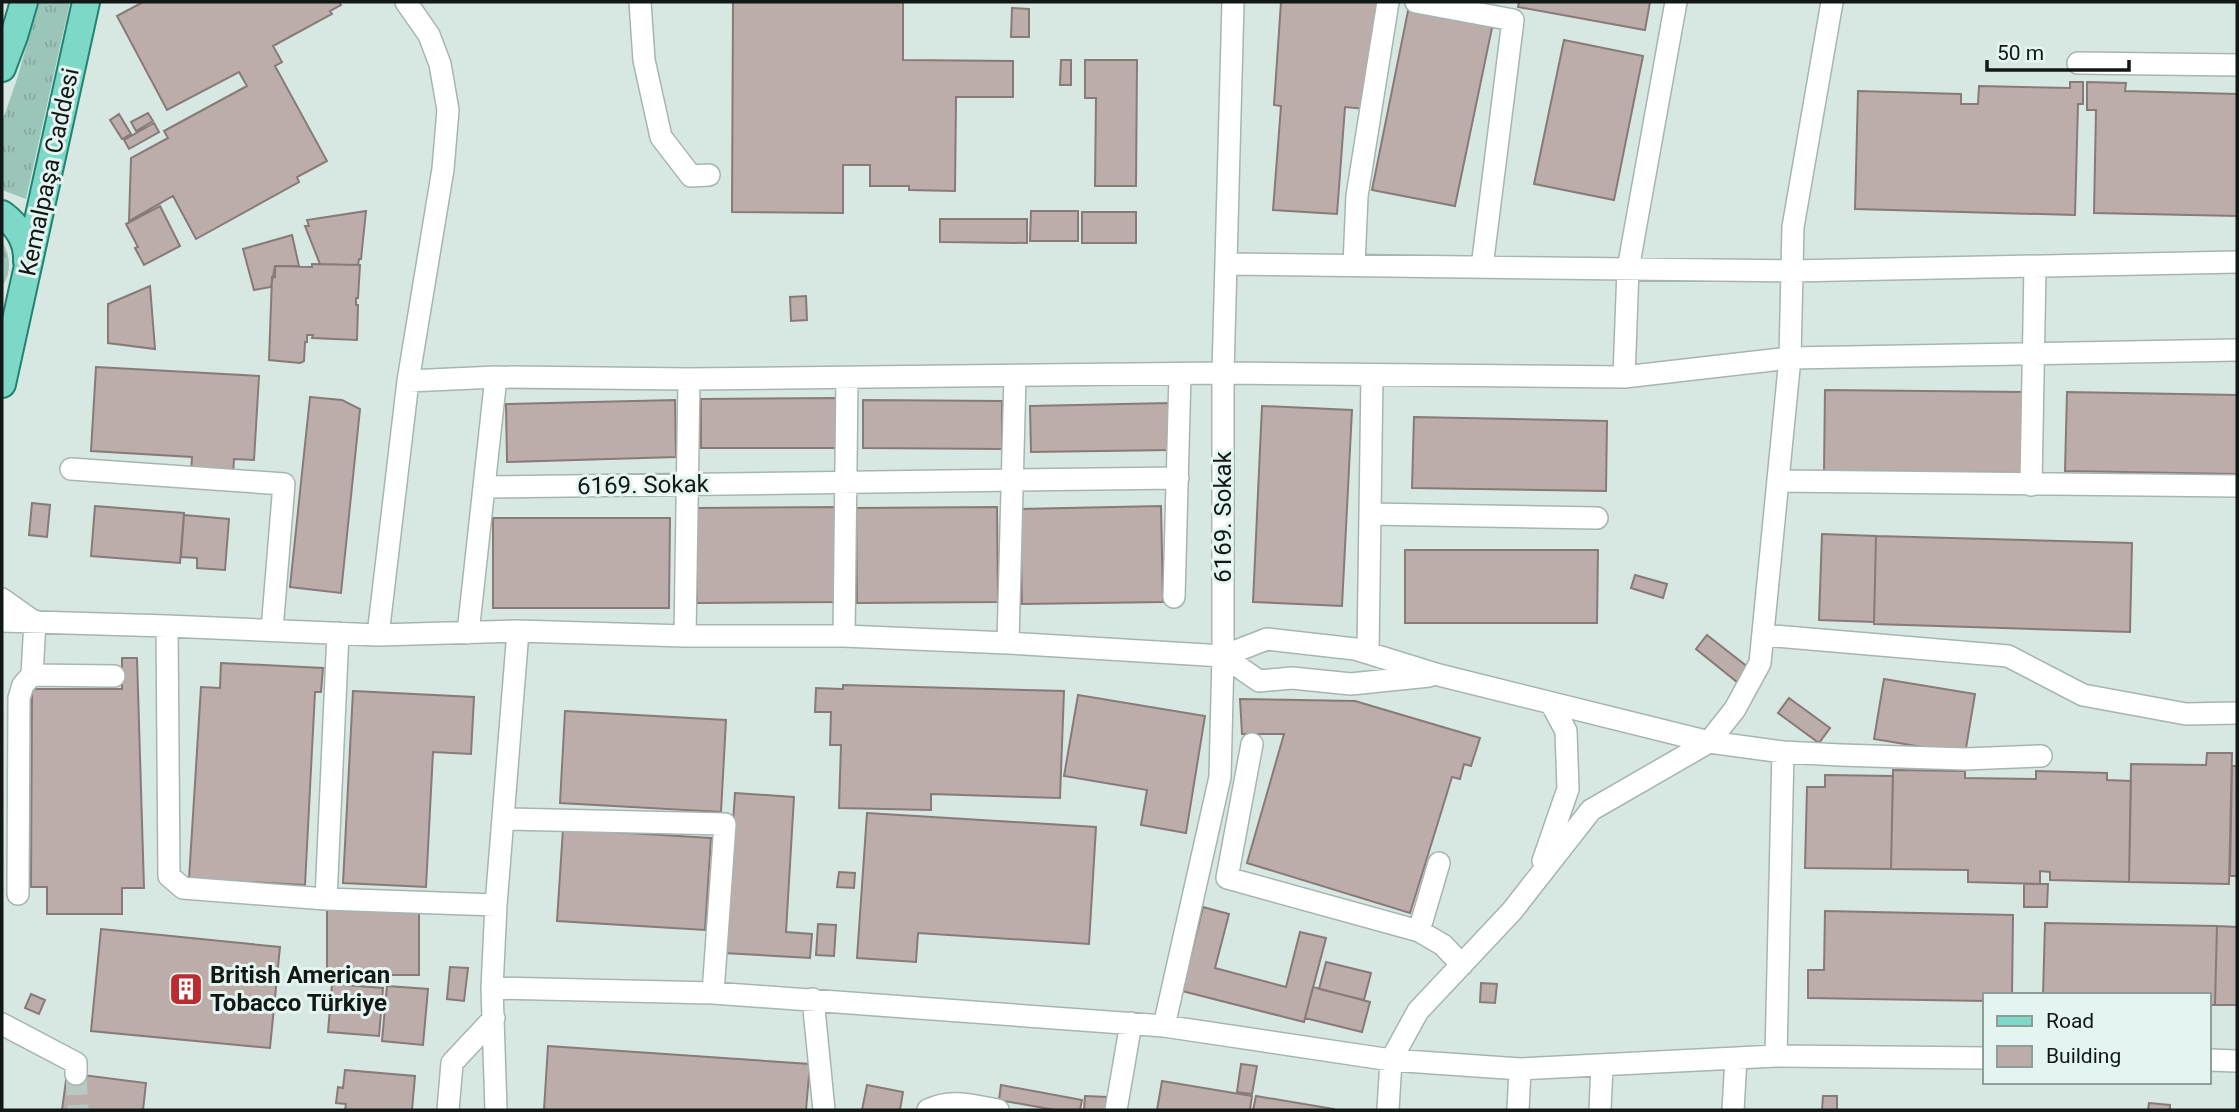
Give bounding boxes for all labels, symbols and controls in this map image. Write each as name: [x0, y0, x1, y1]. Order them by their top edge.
scale bar: [1987, 28, 2129, 72]
text: 50 m: [1997, 41, 2044, 65]
street label: Kemalpaşa Caddesi: [13, 65, 85, 279]
street label: 6169. Sokak: [1209, 450, 1237, 583]
street label: 6169. Sokak: [577, 470, 710, 500]
place label: British American Tobacco Türkiye: [210, 961, 390, 1017]
building icon: British American Tobacco Türkiye: [167, 970, 205, 1008]
legend: [1983, 993, 2211, 1084]
text: Road: [2046, 1009, 2094, 1033]
text: Building: [2046, 1044, 2121, 1068]

